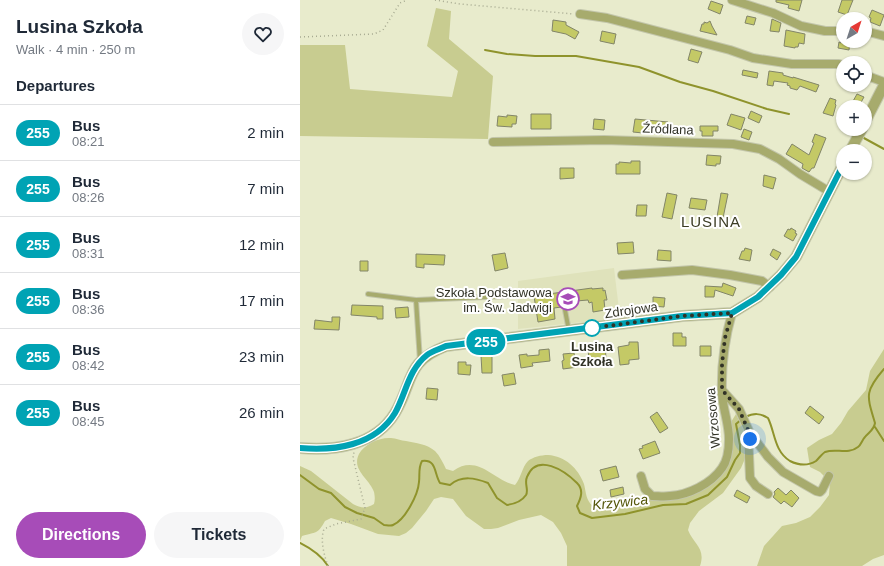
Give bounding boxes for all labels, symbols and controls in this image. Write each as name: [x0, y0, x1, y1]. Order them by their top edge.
north arrow: [836, 12, 872, 48]
map controls: [836, 12, 872, 180]
button: heart: [242, 13, 284, 55]
text: Lusina Szkoła: [16, 16, 143, 37]
text: Walk · 4 min · 250 m: [16, 42, 135, 57]
button: locate: [836, 56, 872, 92]
text: Departures: [16, 77, 95, 94]
button: +: [836, 100, 872, 136]
text: Bus: [72, 117, 100, 134]
street label: Źródlana: [642, 121, 695, 137]
text: 2 min: [247, 124, 284, 141]
text: 255: [26, 125, 50, 141]
text: 08:21: [72, 134, 105, 149]
button: −: [836, 144, 872, 180]
text: Bus: [72, 173, 100, 190]
text: 7 min: [247, 180, 284, 197]
text: 255: [26, 181, 50, 197]
text: 08:26: [72, 190, 105, 205]
district label: LUSINA: [681, 213, 741, 230]
text: Bus: [72, 229, 100, 246]
text: 12 min: [239, 236, 284, 253]
text: 255: [26, 237, 50, 253]
text: 08:31: [72, 246, 105, 261]
text: Bus: [72, 285, 100, 302]
place label: Szkoła Podstawowa im. Św. Jadwigi: [436, 285, 553, 315]
school or university icon: Szkoła Podstawowa im. Św. Jadwigi: [555, 286, 581, 312]
text: 17 min: [239, 292, 284, 309]
text: 255: [26, 293, 50, 309]
street label: Zdrojowa: [603, 299, 659, 321]
text: 08:36: [72, 302, 105, 317]
marker: Lusina Szkoła: [583, 319, 601, 337]
line badge: 255: [463, 329, 509, 355]
text: 255: [474, 334, 498, 350]
place label: Lusina Szkoła: [571, 339, 614, 369]
text: Bus: [72, 341, 100, 358]
text: 23 min: [239, 348, 284, 365]
text: 255: [26, 349, 50, 365]
text: 08:42: [72, 358, 105, 373]
street label: Wrzosowa: [703, 386, 723, 449]
text: Bus: [72, 397, 100, 414]
text: 26 min: [239, 404, 284, 421]
text: 255: [26, 405, 50, 421]
text: 08:45: [72, 414, 105, 429]
your location: [740, 429, 760, 449]
water label: Krzywica: [591, 491, 649, 513]
button: Directions: [16, 512, 146, 558]
button: Tickets: [154, 512, 284, 558]

